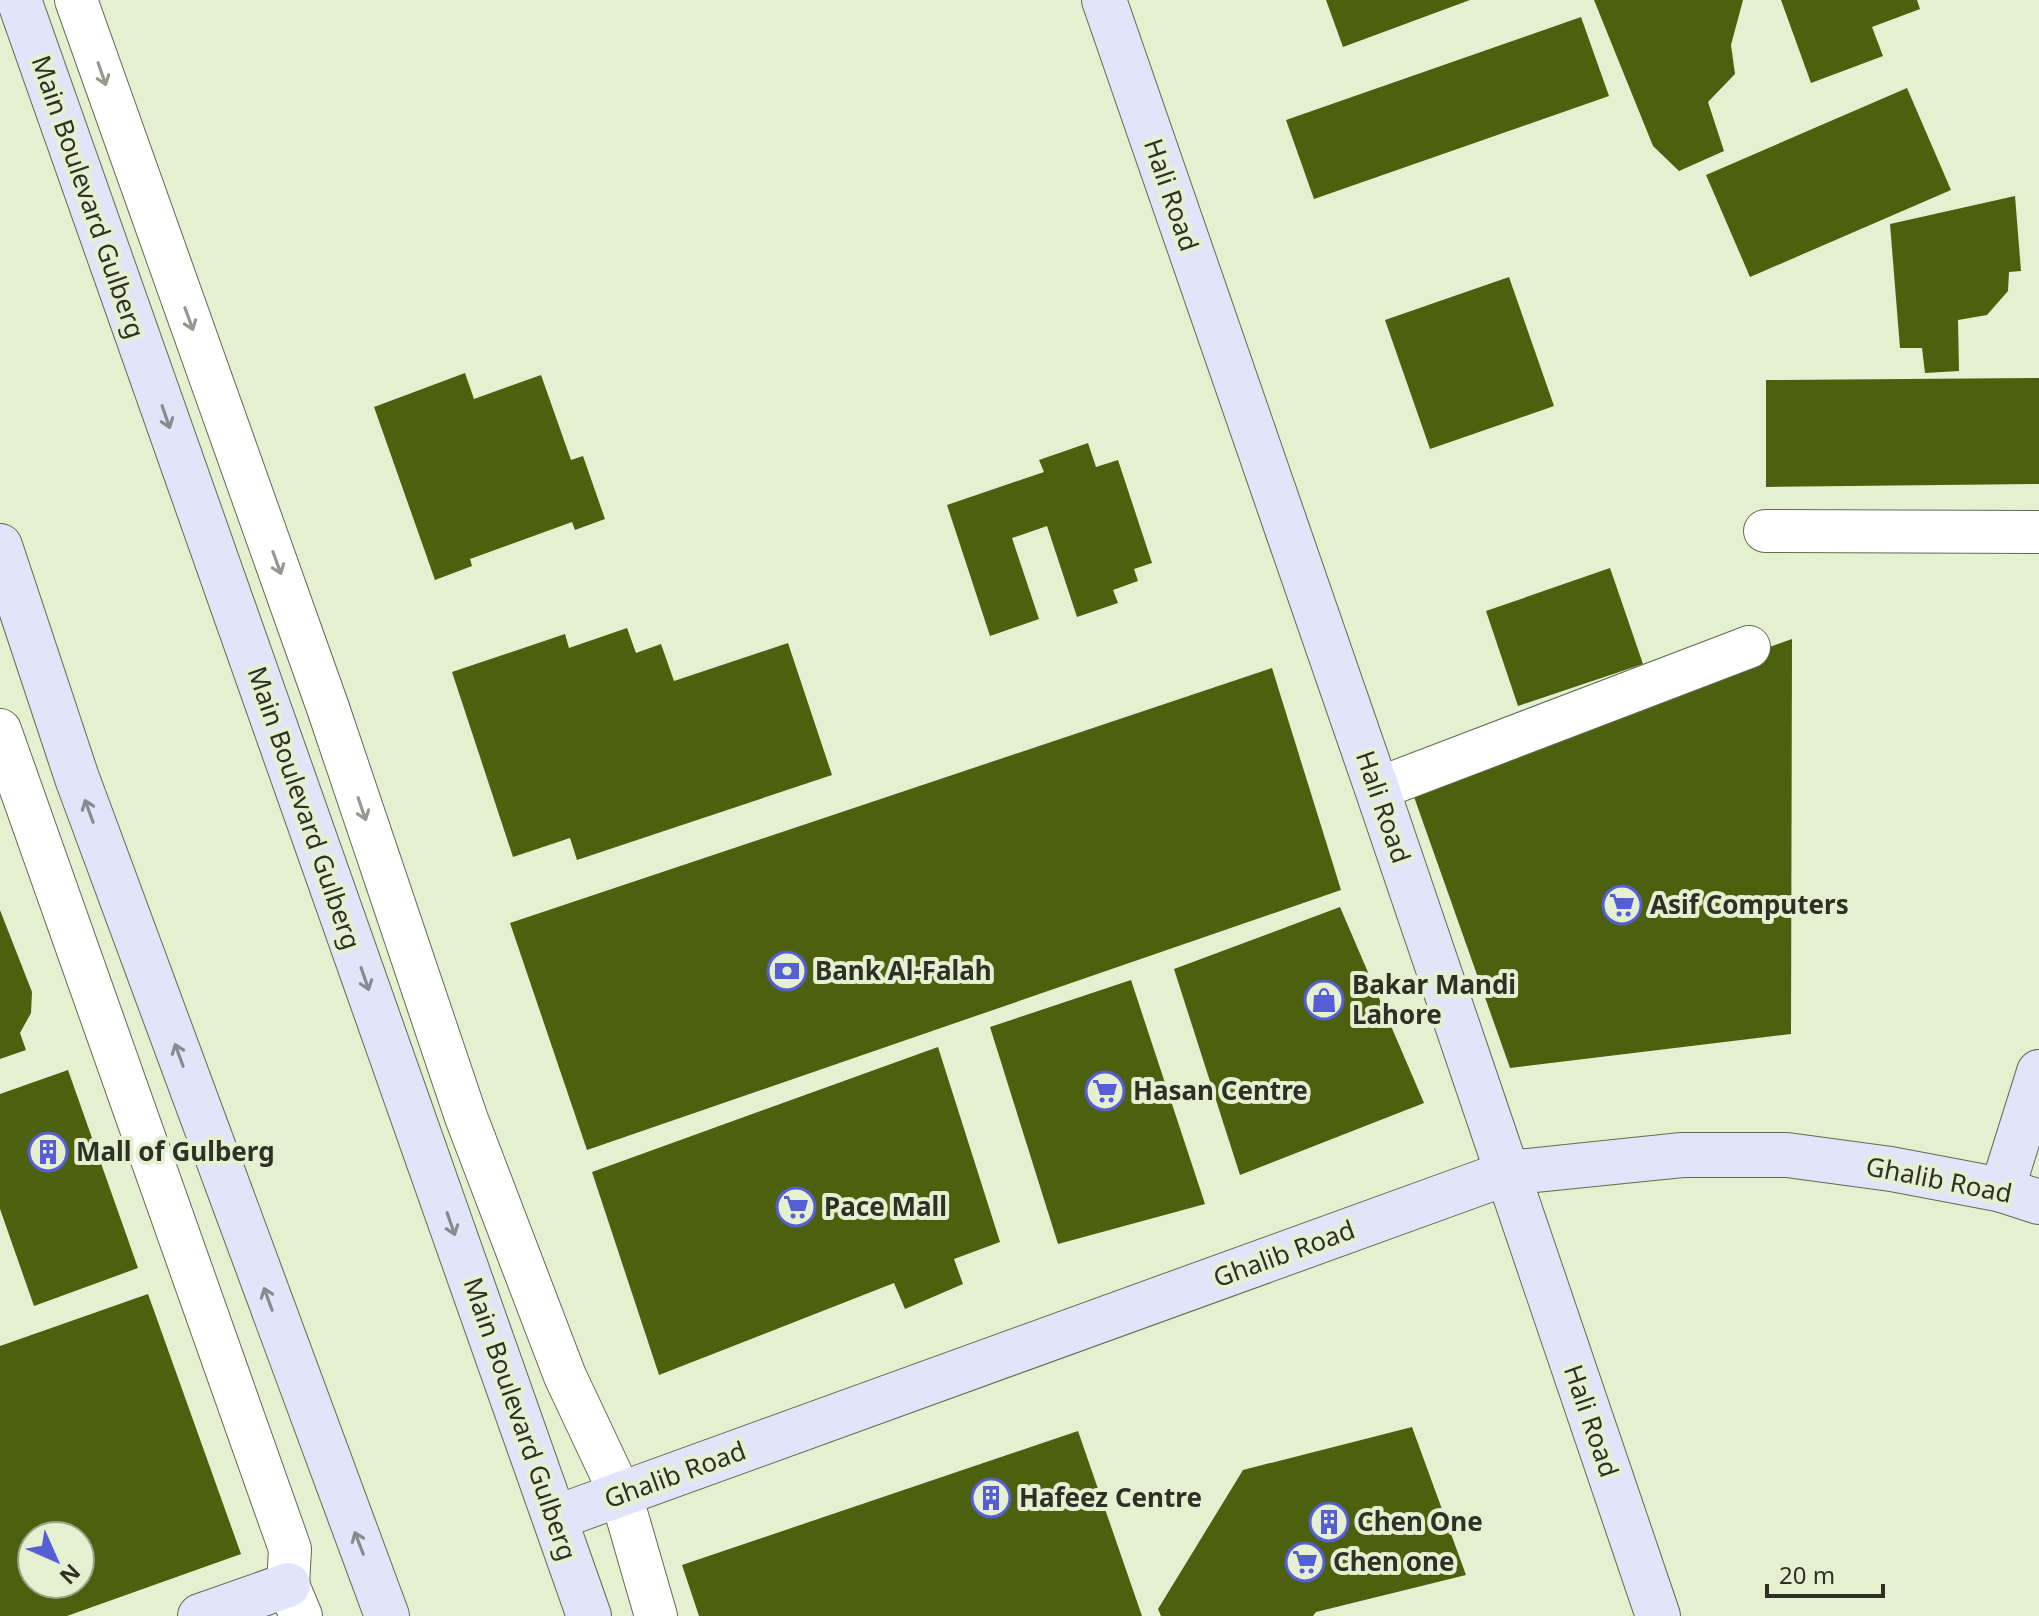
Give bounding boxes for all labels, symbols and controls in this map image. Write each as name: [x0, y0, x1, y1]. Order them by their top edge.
street label: Main Boulevard Gulberg: [24, 50, 154, 343]
one-way arrow: [96, 61, 111, 86]
street label: Hali Road: [1136, 134, 1208, 256]
one-way arrow: [182, 306, 197, 331]
one-way arrow: [160, 404, 174, 429]
one-way arrow: [270, 551, 285, 576]
street label: Main Boulevard Gulberg: [240, 661, 370, 954]
street label: Hali Road: [1348, 746, 1420, 868]
one-way arrow: [356, 796, 371, 821]
one-way arrow: [81, 799, 95, 824]
supermarket icon: Asif Computers: [1601, 884, 1643, 926]
place label: Asif Computers: [1650, 886, 1849, 922]
bank icon: Bank Al-Falah: [766, 950, 808, 992]
place label: Bank Al-Falah: [815, 952, 992, 988]
one-way arrow: [358, 966, 373, 991]
place label: Bakar Mandi Lahore: [1352, 966, 1516, 1032]
shop icon: Bakar Mandi Lahore: [1303, 979, 1345, 1021]
one-way arrow: [171, 1043, 185, 1068]
supermarket icon: Hasan Centre: [1084, 1070, 1126, 1112]
place label: Hasan Centre: [1133, 1072, 1308, 1108]
building icon: Mall of Gulberg: [27, 1131, 69, 1173]
place label: Mall of Gulberg: [76, 1133, 275, 1169]
street label: Ghalib Road: [1863, 1147, 2015, 1211]
supermarket icon: Pace Mall: [775, 1186, 817, 1228]
place label: Pace Mall: [824, 1188, 947, 1224]
one-way arrow: [445, 1211, 460, 1236]
street label: Ghalib Road: [1208, 1211, 1359, 1295]
street label: Main Boulevard Gulberg: [456, 1272, 586, 1565]
one-way arrow: [260, 1287, 275, 1312]
street label: Hali Road: [1556, 1360, 1628, 1482]
street label: Ghalib Road: [599, 1432, 750, 1516]
building icon: Hafeez Centre: [970, 1477, 1012, 1519]
place label: Hafeez Centre: [1019, 1479, 1202, 1515]
building icon: Chen One: [1308, 1501, 1350, 1543]
place label: Chen One: [1357, 1503, 1483, 1539]
north arrow: [16, 1520, 96, 1600]
one-way arrow: [351, 1531, 365, 1556]
supermarket icon: Chen one: [1284, 1541, 1326, 1583]
place label: Chen one: [1333, 1543, 1454, 1579]
scale bar: [1767, 1548, 1883, 1598]
text: N: [54, 1558, 88, 1592]
text: 20 m: [1779, 1558, 1835, 1591]

